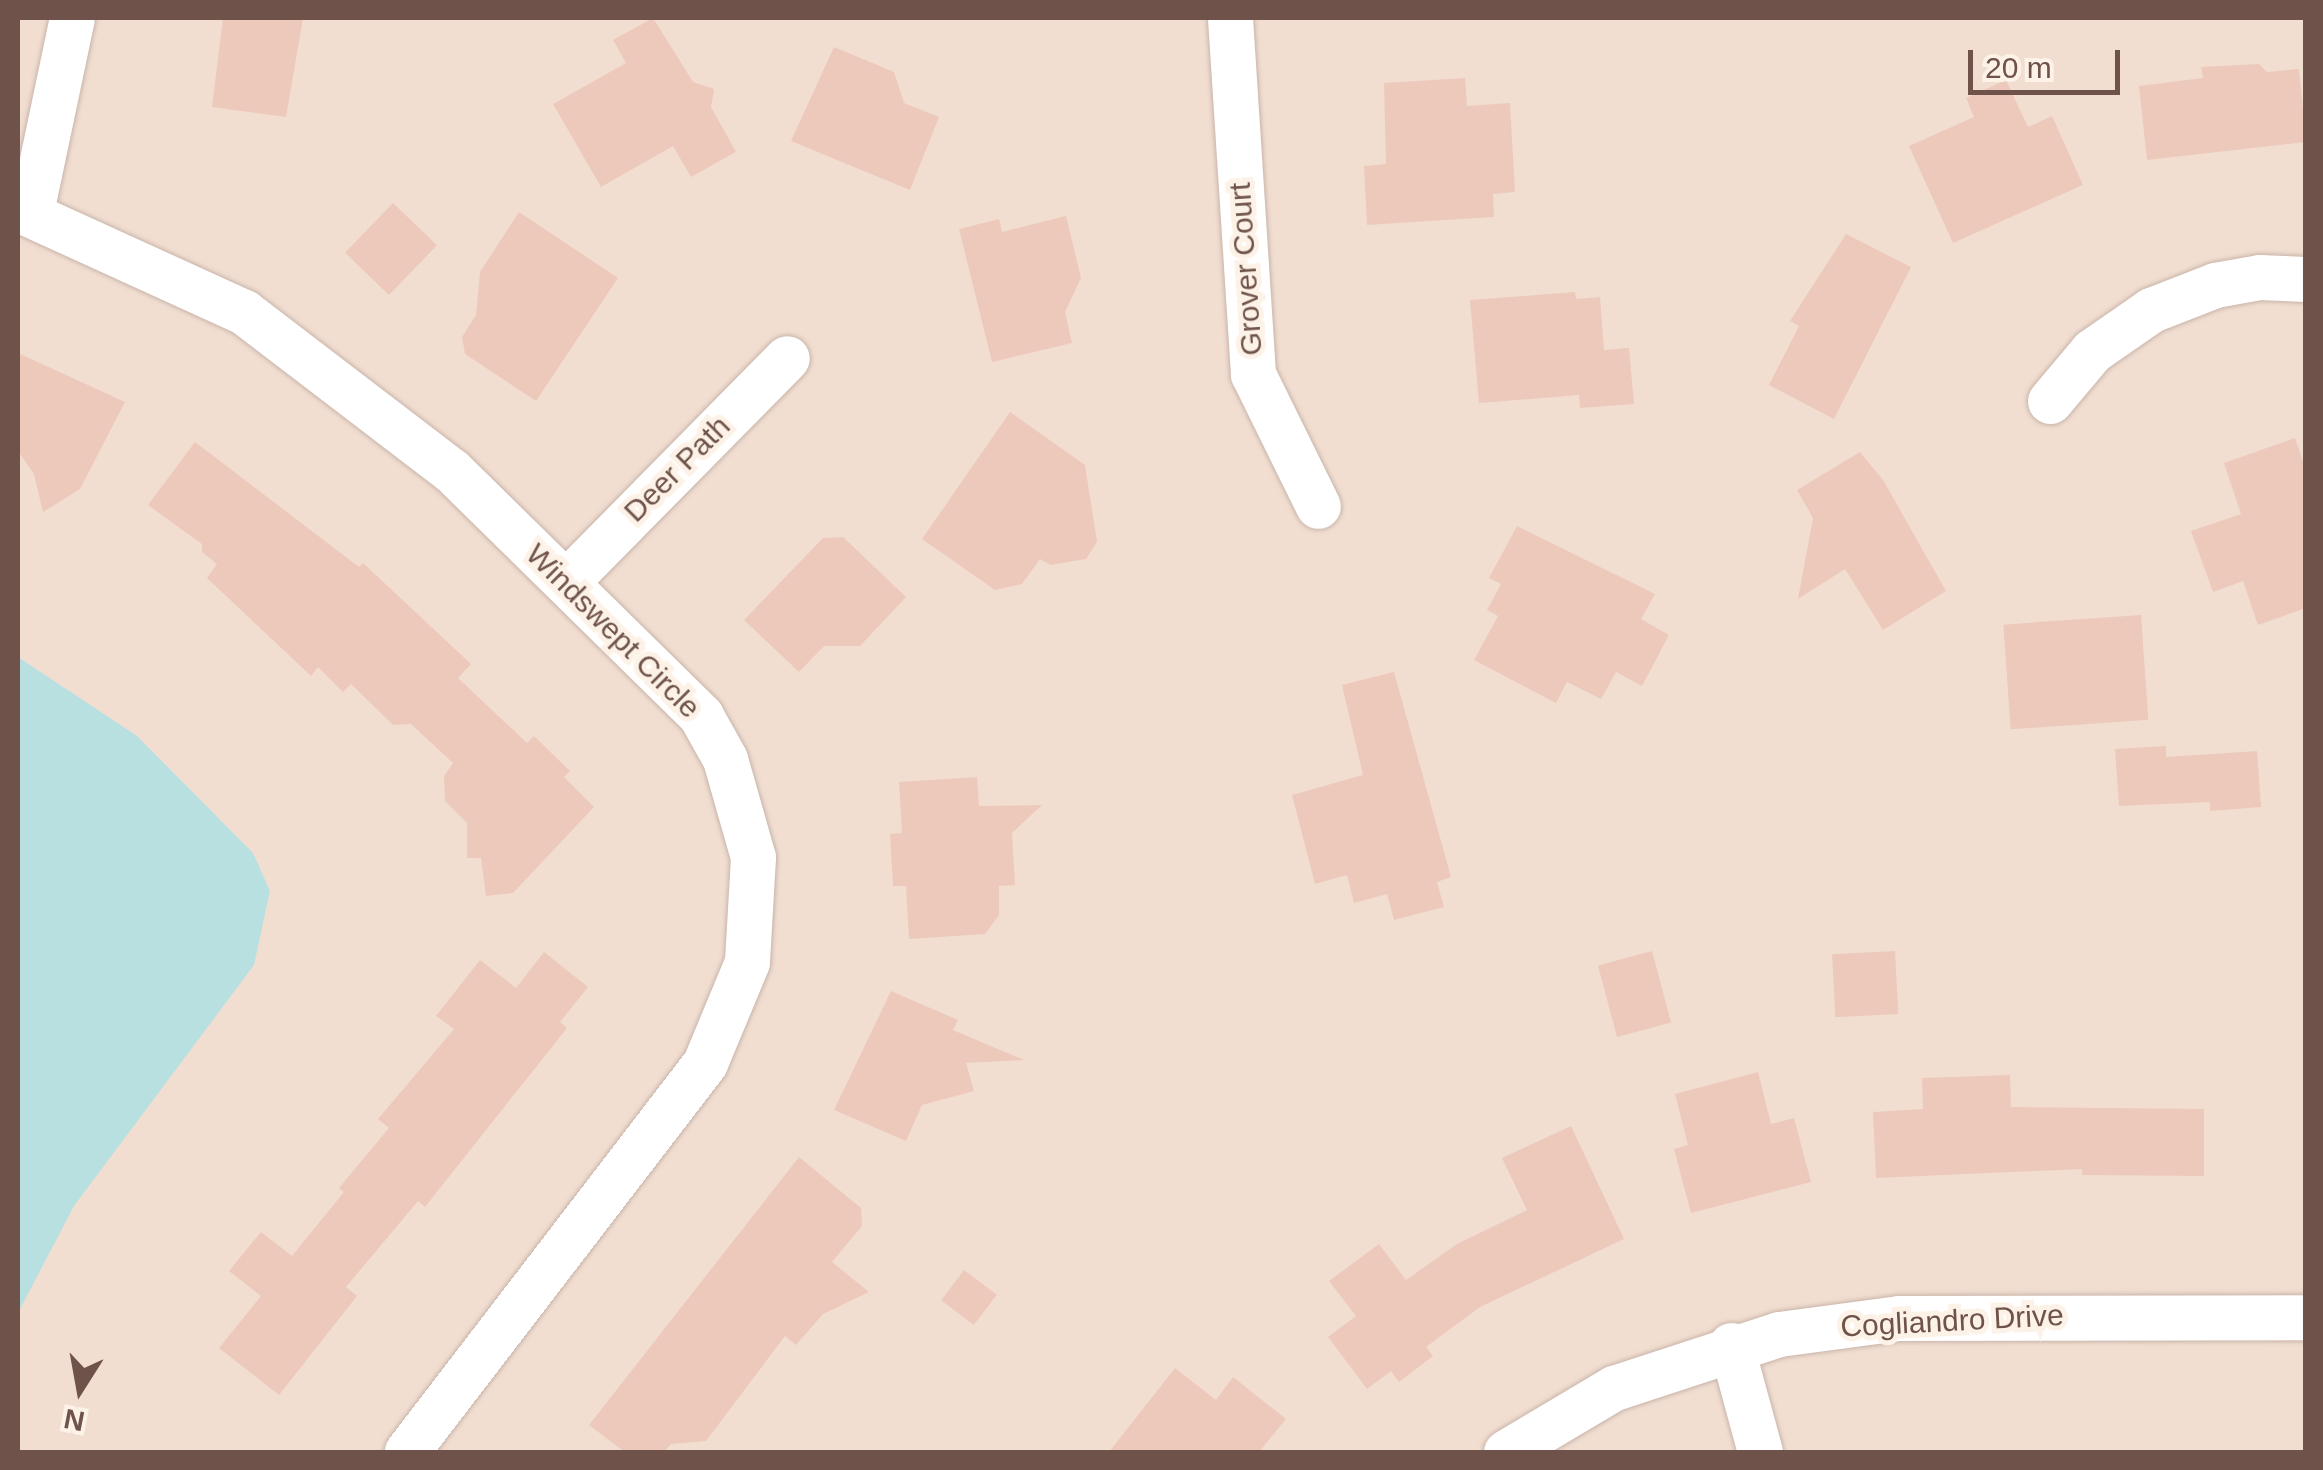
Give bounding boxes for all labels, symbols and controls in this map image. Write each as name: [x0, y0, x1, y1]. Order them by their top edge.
scale bar: [1973, 30, 2126, 92]
text: 20 m: [1985, 51, 2052, 84]
street label: Grover Court: [1222, 181, 1270, 357]
street label: Deer Path: [617, 409, 737, 529]
street label: Windswept Circle: [518, 536, 708, 726]
street label: Cogliandro Drive: [1839, 1297, 2065, 1345]
north arrow: [30, 1340, 130, 1440]
text: N: [61, 1403, 87, 1437]

